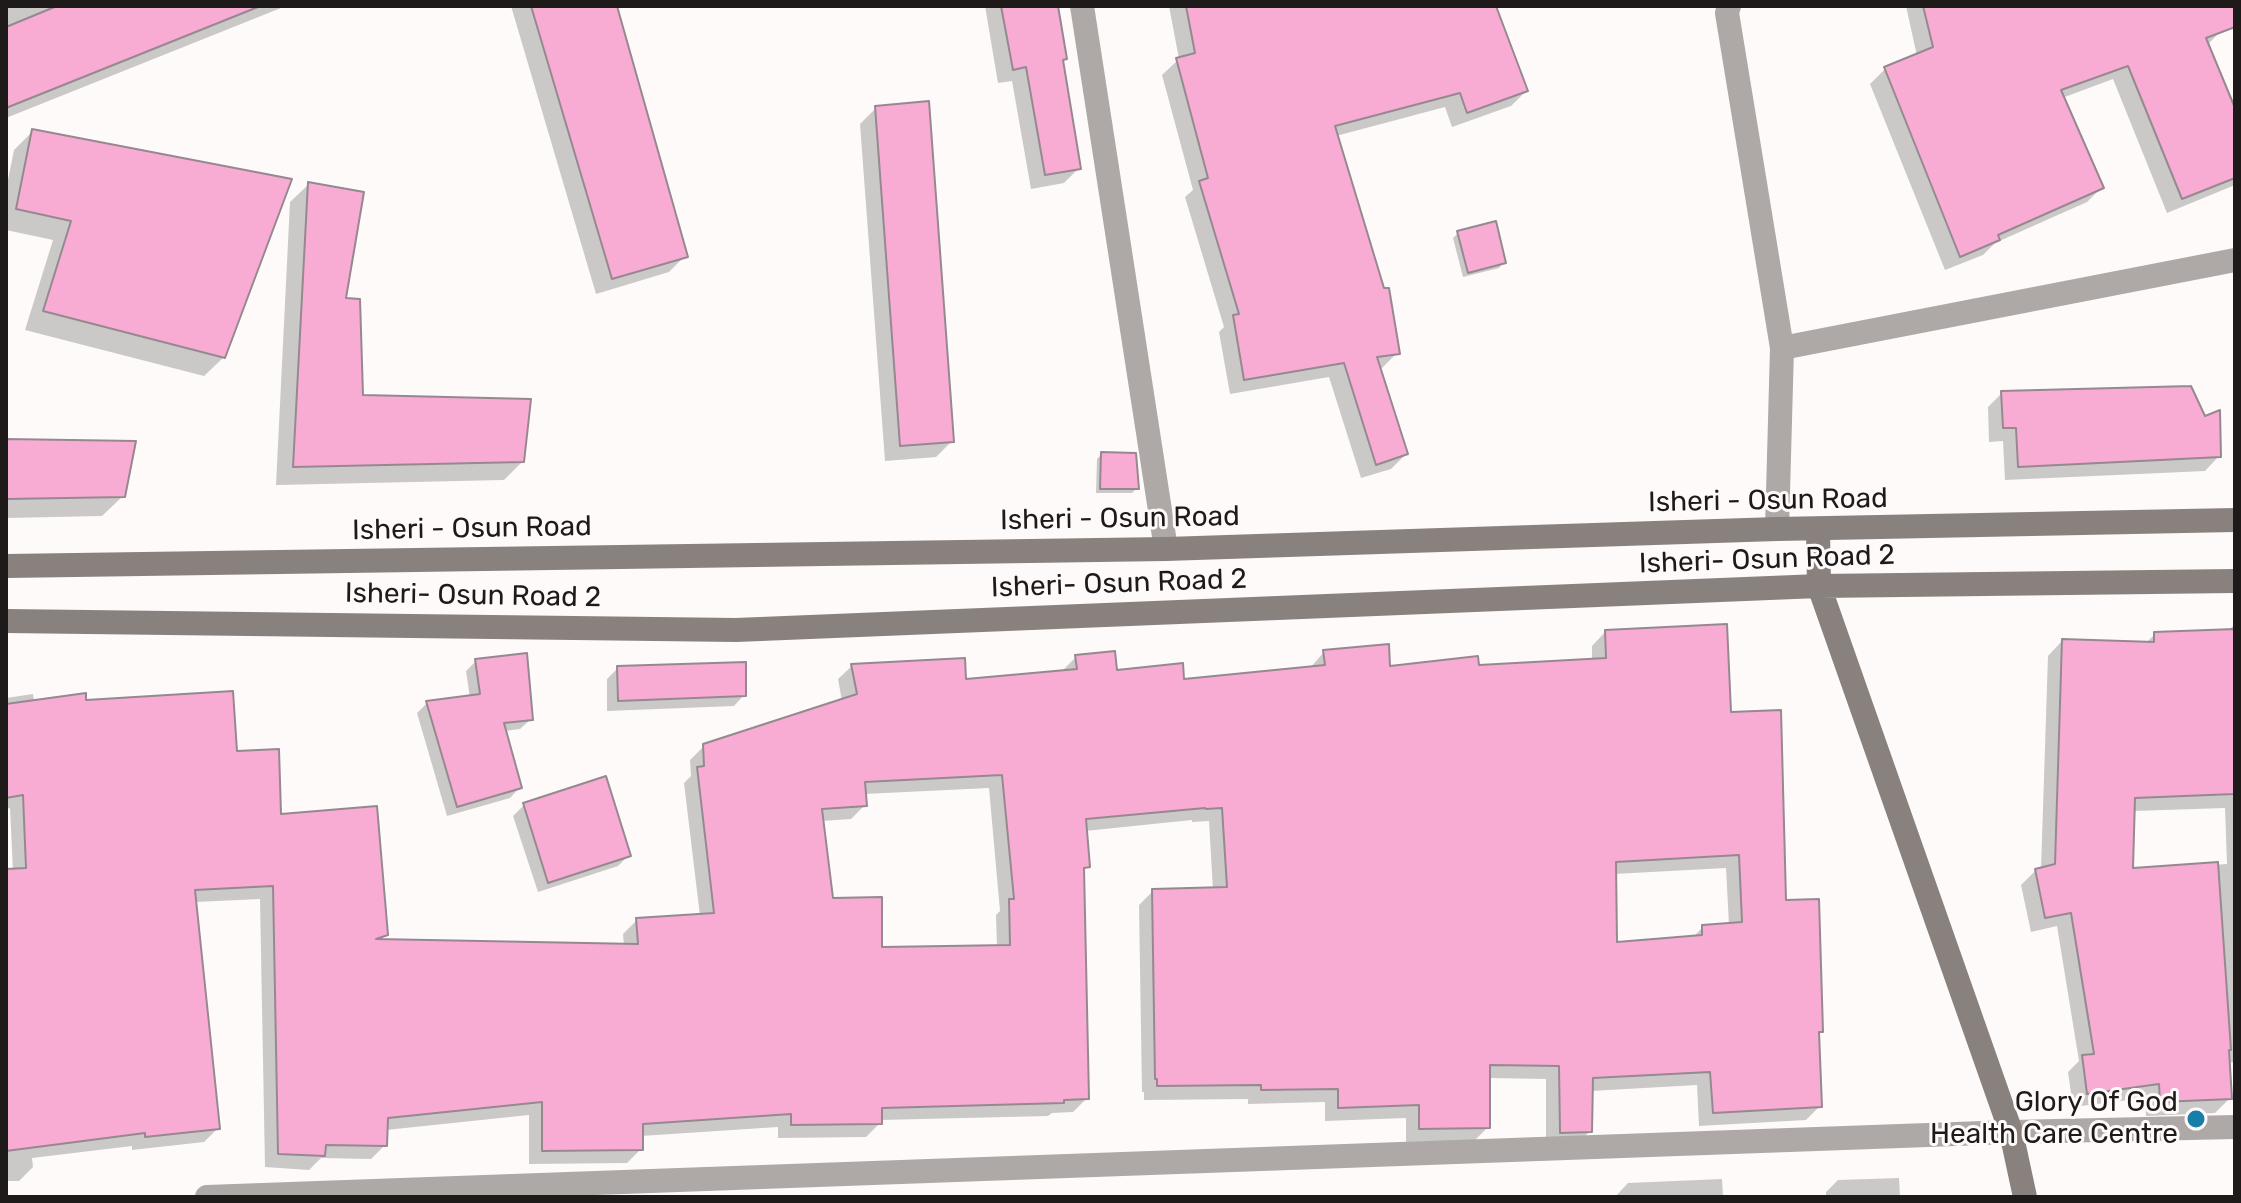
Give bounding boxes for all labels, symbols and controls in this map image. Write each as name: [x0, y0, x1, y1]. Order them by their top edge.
street label: Isheri - Osun Road: [1648, 482, 1888, 520]
street label: Isheri - Osun Road: [1000, 500, 1240, 538]
street label: Isheri - Osun Road: [352, 510, 592, 548]
street label: Isheri- Osun Road 2: [1638, 539, 1896, 581]
street label: Isheri- Osun Road 2: [990, 563, 1248, 605]
street label: Isheri- Osun Road 2: [345, 577, 601, 615]
place label: Glory Of God Health Care Centre: [1930, 1086, 2178, 1152]
marker: Glory Of God Health Care Centre: [2185, 1108, 2207, 1130]

